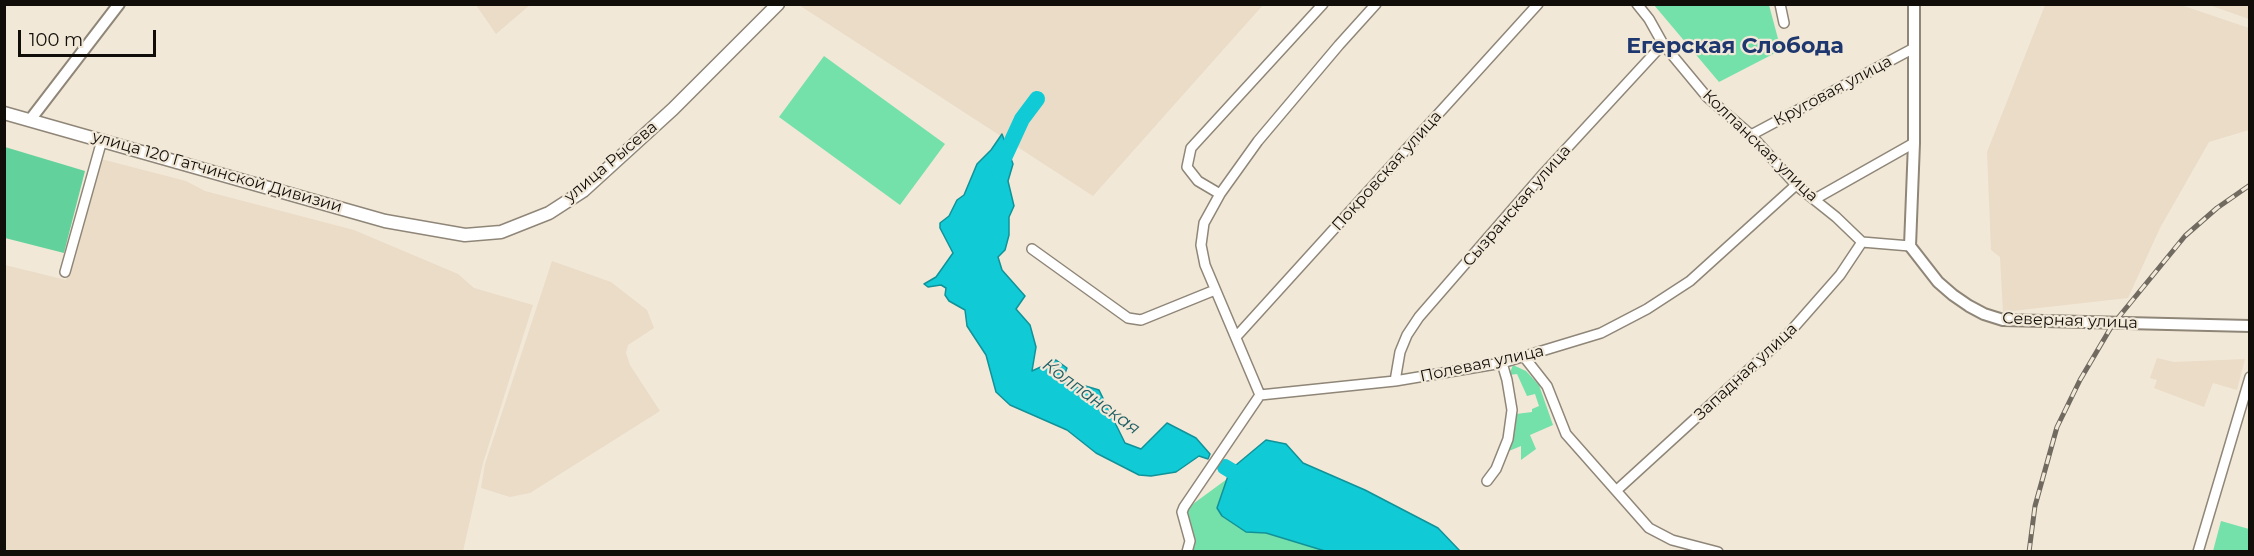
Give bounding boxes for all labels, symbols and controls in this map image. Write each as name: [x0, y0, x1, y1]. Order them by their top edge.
scale bar: [21, 18, 159, 56]
text: 100 m: [29, 29, 83, 51]
district label: Егерская Слобода: [1626, 34, 1844, 60]
street label: Круговая улица: [1771, 52, 1895, 130]
street label: Колпанская улица: [1698, 86, 1822, 206]
street label: Покровская улица: [1328, 107, 1446, 235]
street label: улица Рысева: [561, 118, 661, 206]
street label: улица 120 Гатчинской Дивизии: [90, 127, 344, 217]
street label: Сызранская улица: [1459, 141, 1575, 271]
street label: Северная улица: [2002, 309, 2138, 333]
street label: Западная улица: [1691, 319, 1801, 425]
street label: Полевая улица: [1418, 341, 1546, 387]
water label: Колпанская: [1038, 354, 1144, 440]

